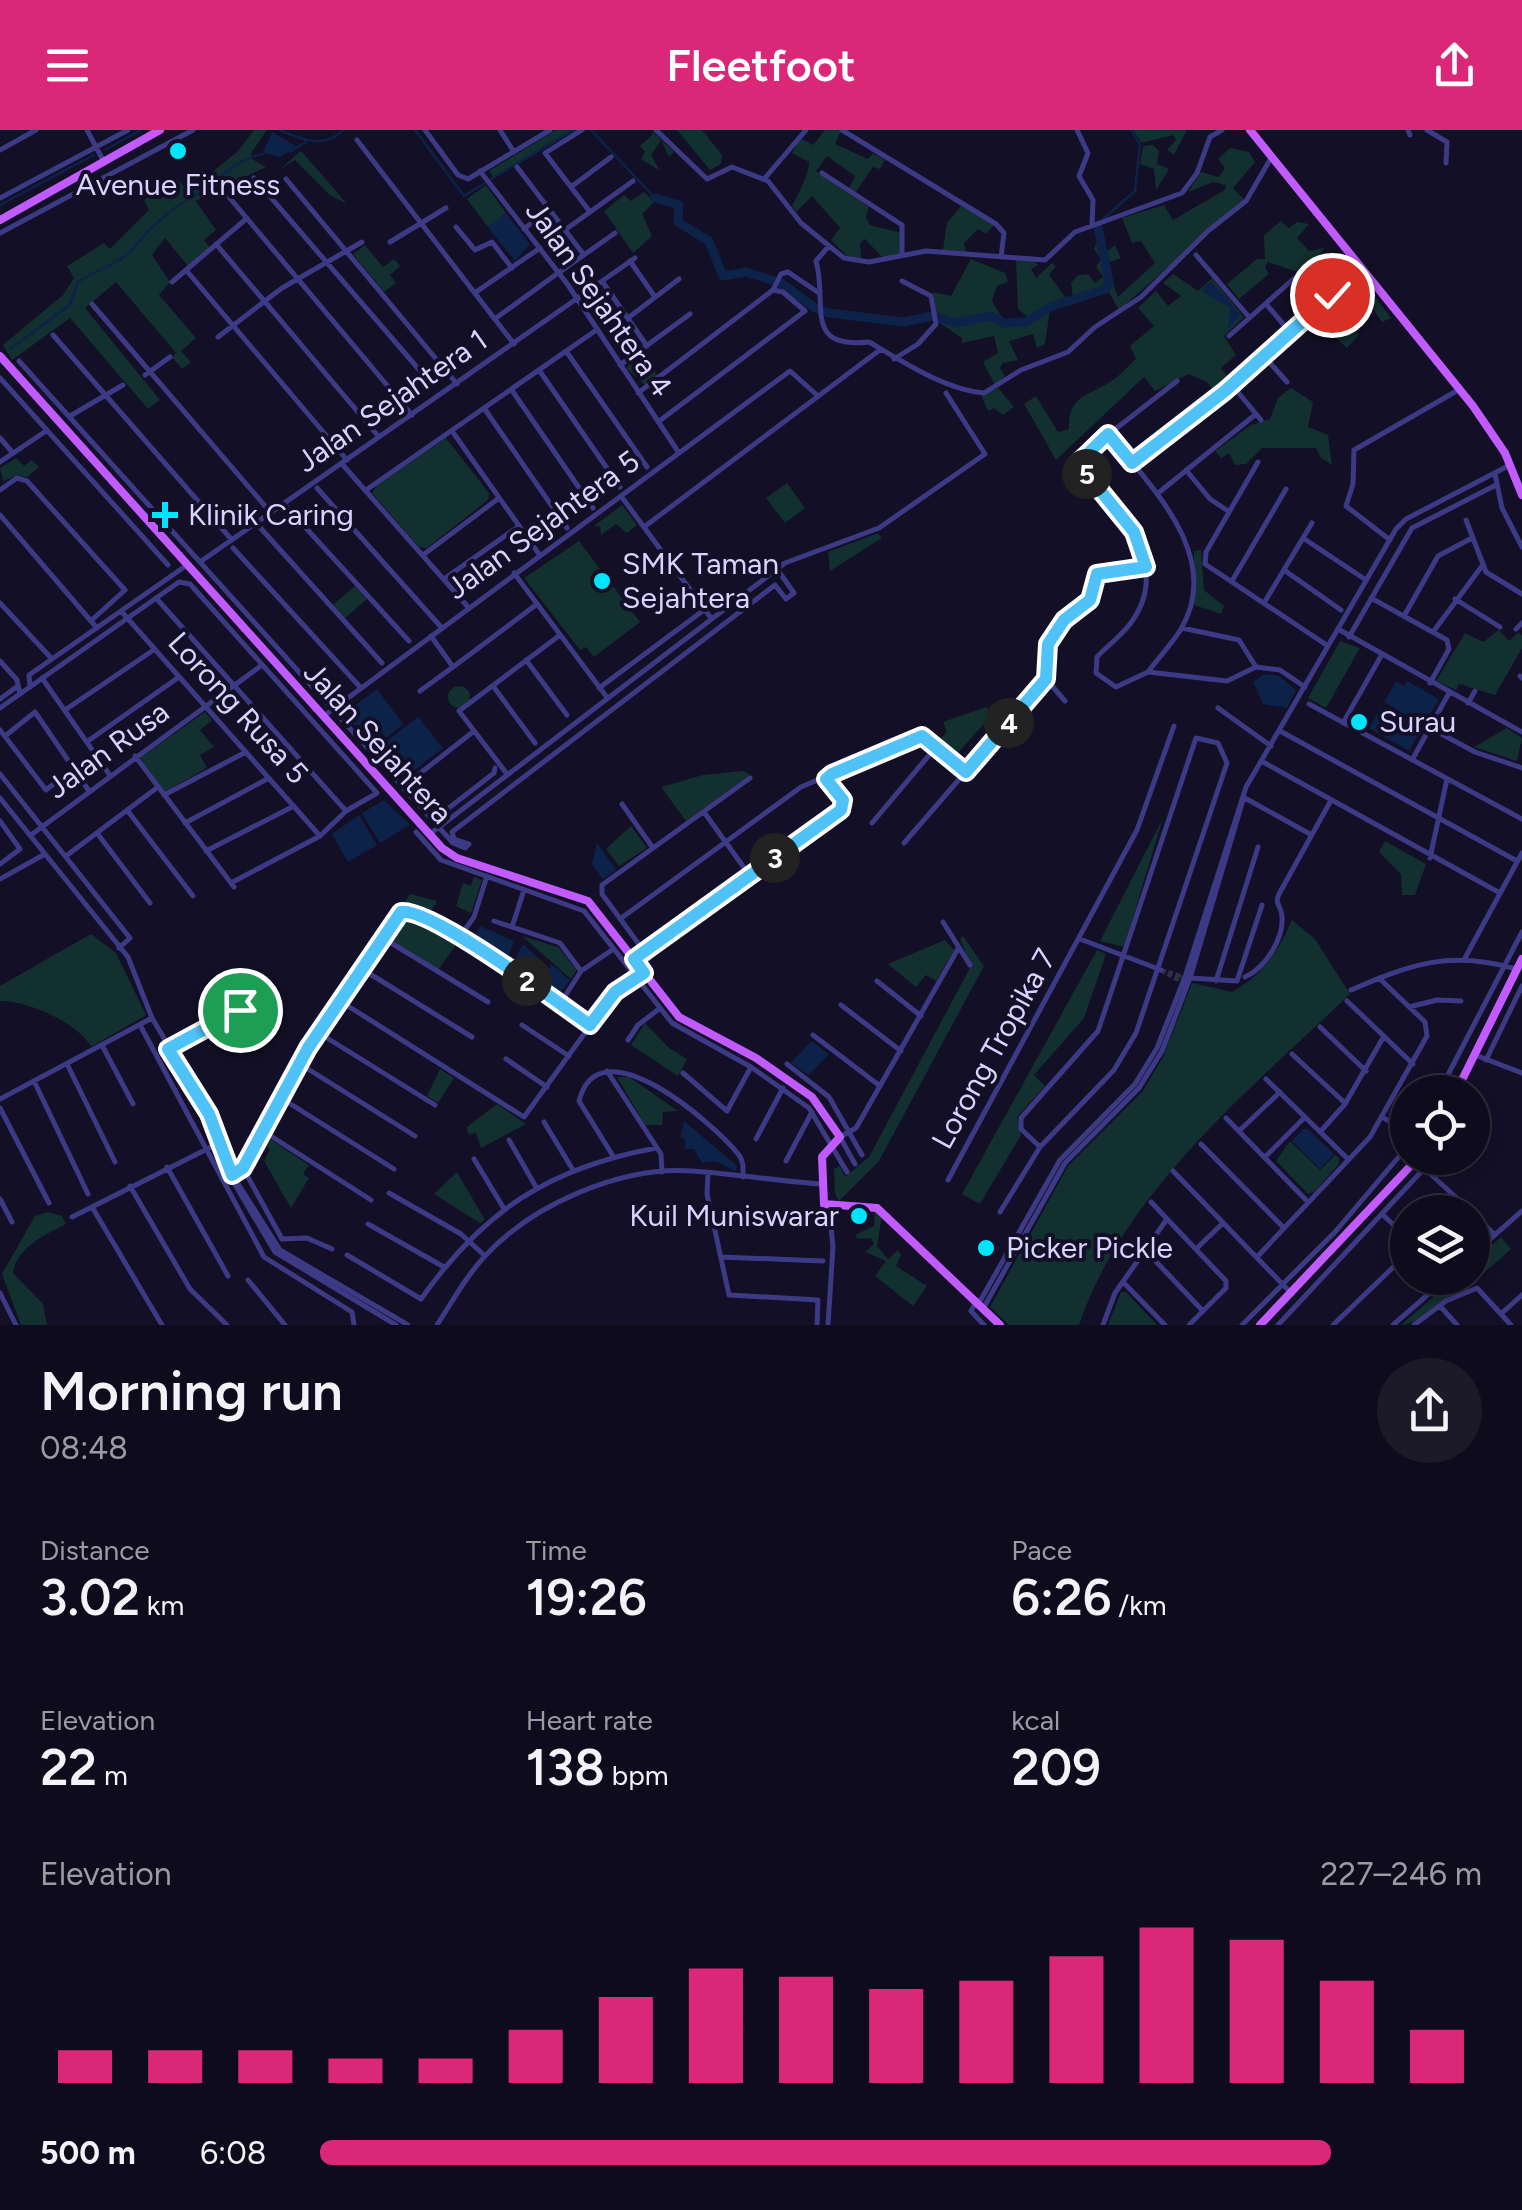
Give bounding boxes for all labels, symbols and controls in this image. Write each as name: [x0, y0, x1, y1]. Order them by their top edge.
icon: menu: [40, 38, 95, 93]
text: Fleetfoot: [666, 38, 856, 92]
icon: share: [1427, 38, 1482, 93]
marker: Avenue Fitness: [167, 140, 189, 162]
place label: Avenue Fitness: [76, 166, 280, 203]
street label: Jalan Sejahtera 4: [518, 194, 681, 404]
pin: [1290, 253, 1375, 338]
icon: check: [1305, 268, 1360, 323]
street label: Jalan Sejahtera 1: [289, 321, 494, 480]
street label: Jalan Sejahtera 5: [439, 442, 646, 607]
pin: 5: [1062, 449, 1112, 499]
text: 5: [1079, 457, 1095, 491]
place label: Klinik Caring: [188, 496, 354, 533]
marker: Klinik Caring: [152, 502, 178, 528]
place label: SMK Taman Sejahtera: [622, 545, 779, 616]
marker: SMK Taman Sejahtera: [591, 570, 613, 592]
street label: Lorong Rusa 5: [160, 624, 316, 791]
street label: Jalan Sejahtera: [296, 654, 461, 831]
street label: Jalan Rusa: [40, 693, 176, 806]
pin: 4: [984, 698, 1034, 748]
place label: Surau: [1379, 703, 1456, 740]
text: 4: [1000, 706, 1018, 740]
marker: Surau: [1348, 711, 1370, 733]
pin: 3: [750, 833, 800, 883]
text: 3: [767, 841, 783, 875]
street label: Lorong Tropika 7: [923, 942, 1064, 1155]
pin: 2: [502, 956, 552, 1006]
text: 2: [519, 964, 535, 998]
pin: [198, 968, 283, 1053]
icon: arrive: [213, 983, 268, 1038]
map controls: [1390, 1075, 1490, 1295]
button: locate: [1390, 1075, 1490, 1175]
button: layers: [1390, 1195, 1490, 1295]
place label: Kuil Muniswarar: [629, 1197, 839, 1234]
marker: Kuil Muniswarar: [848, 1205, 870, 1227]
place label: Picker Pickle: [1006, 1229, 1173, 1266]
marker: Picker Pickle: [975, 1237, 997, 1259]
text: Morning run: [40, 1358, 343, 1424]
button: share: [1377, 1358, 1482, 1463]
text: 08:48: [40, 1429, 128, 1467]
text: Distance: [40, 1533, 150, 1567]
text: Time: [526, 1533, 587, 1567]
text: Pace: [1011, 1533, 1072, 1567]
text: 3.02: [40, 1567, 140, 1628]
text: 19:26: [526, 1567, 647, 1628]
text: 6:26: [1011, 1567, 1111, 1628]
text: km: [140, 1588, 184, 1622]
text: /km: [1111, 1588, 1167, 1622]
text: Elevation: [40, 1703, 155, 1737]
text: Heart rate: [526, 1703, 653, 1737]
text: kcal: [1011, 1703, 1060, 1737]
text: 22: [40, 1737, 97, 1798]
text: 138: [526, 1737, 605, 1798]
text: 209: [1011, 1737, 1101, 1798]
text: m: [97, 1758, 128, 1792]
text: bpm: [605, 1758, 669, 1792]
text: Elevation: [40, 1855, 172, 1893]
text: 227–246 m: [1320, 1855, 1482, 1893]
text: 500 m: [40, 2134, 136, 2172]
text: 6:08: [200, 2134, 266, 2172]

